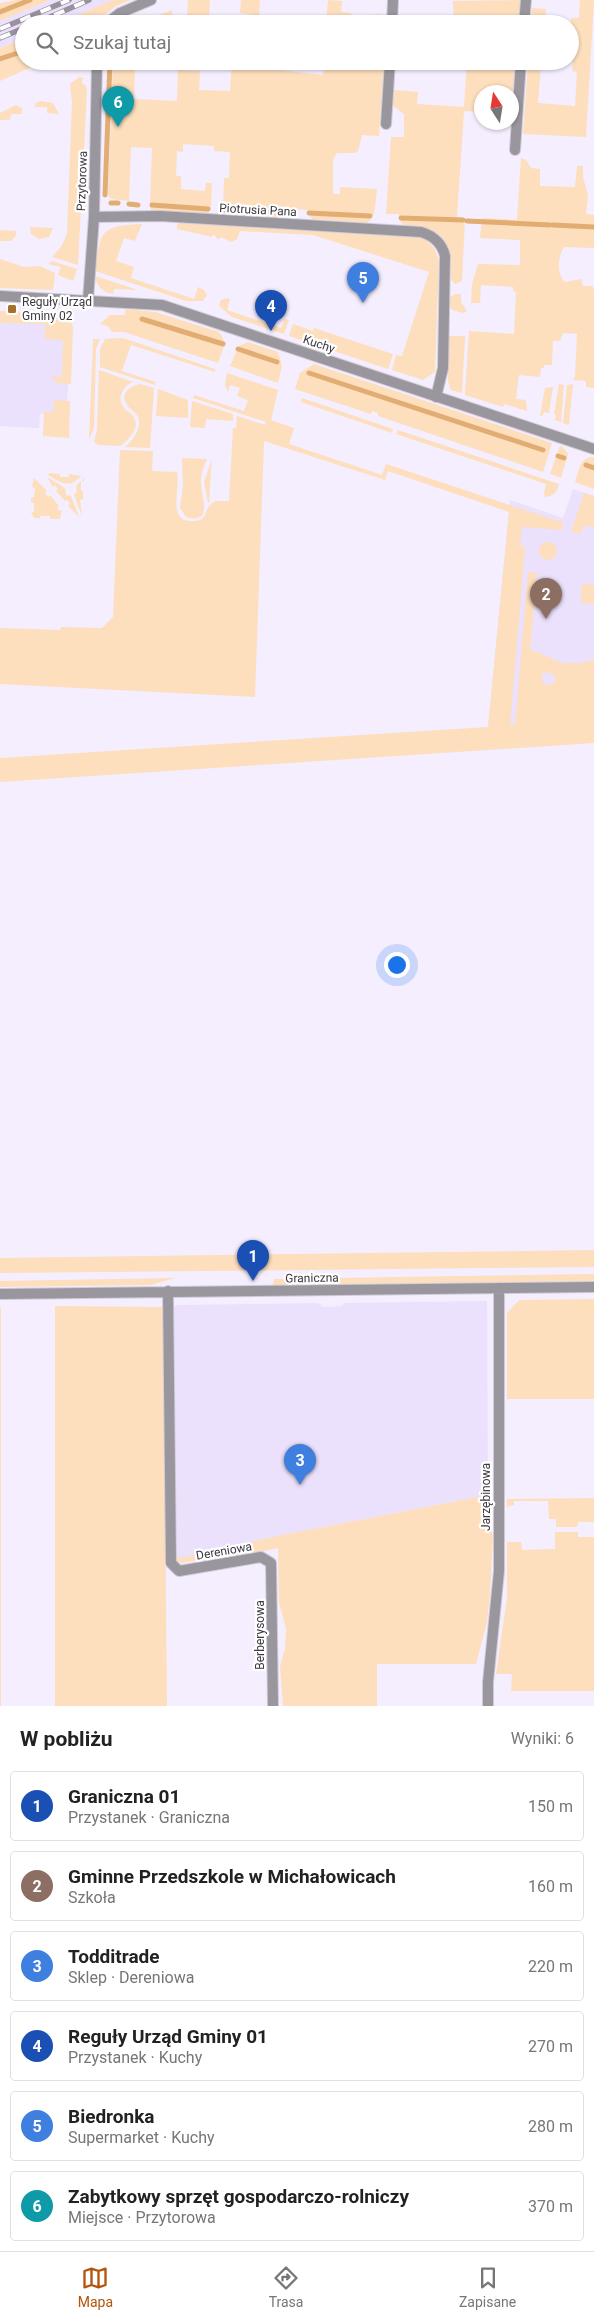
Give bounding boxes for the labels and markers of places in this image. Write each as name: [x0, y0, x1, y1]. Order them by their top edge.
pin: 6: [102, 86, 134, 127]
pin: 5: [347, 262, 379, 303]
pin: 4: [255, 290, 287, 331]
place label: Reguły Urząd Gminy 02: [22, 295, 92, 323]
marker: Reguły Urząd Gminy 02: [6, 303, 18, 315]
pin: 2: [530, 578, 562, 619]
pin: 1: [237, 1240, 269, 1281]
pin: 3: [284, 1444, 316, 1485]

